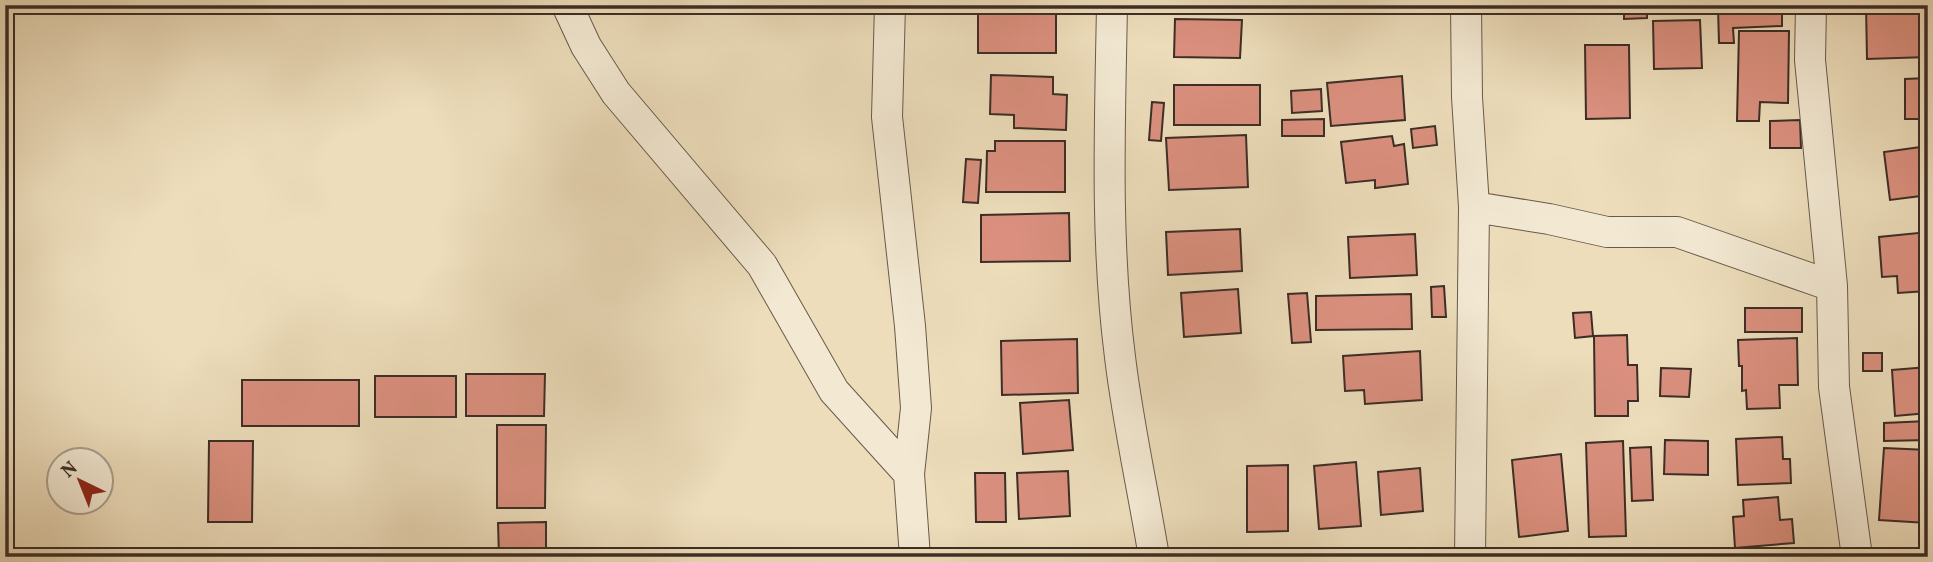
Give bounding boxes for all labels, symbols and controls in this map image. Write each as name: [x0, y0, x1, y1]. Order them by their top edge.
north arrow: [46, 447, 116, 516]
text: N: [56, 456, 84, 484]

